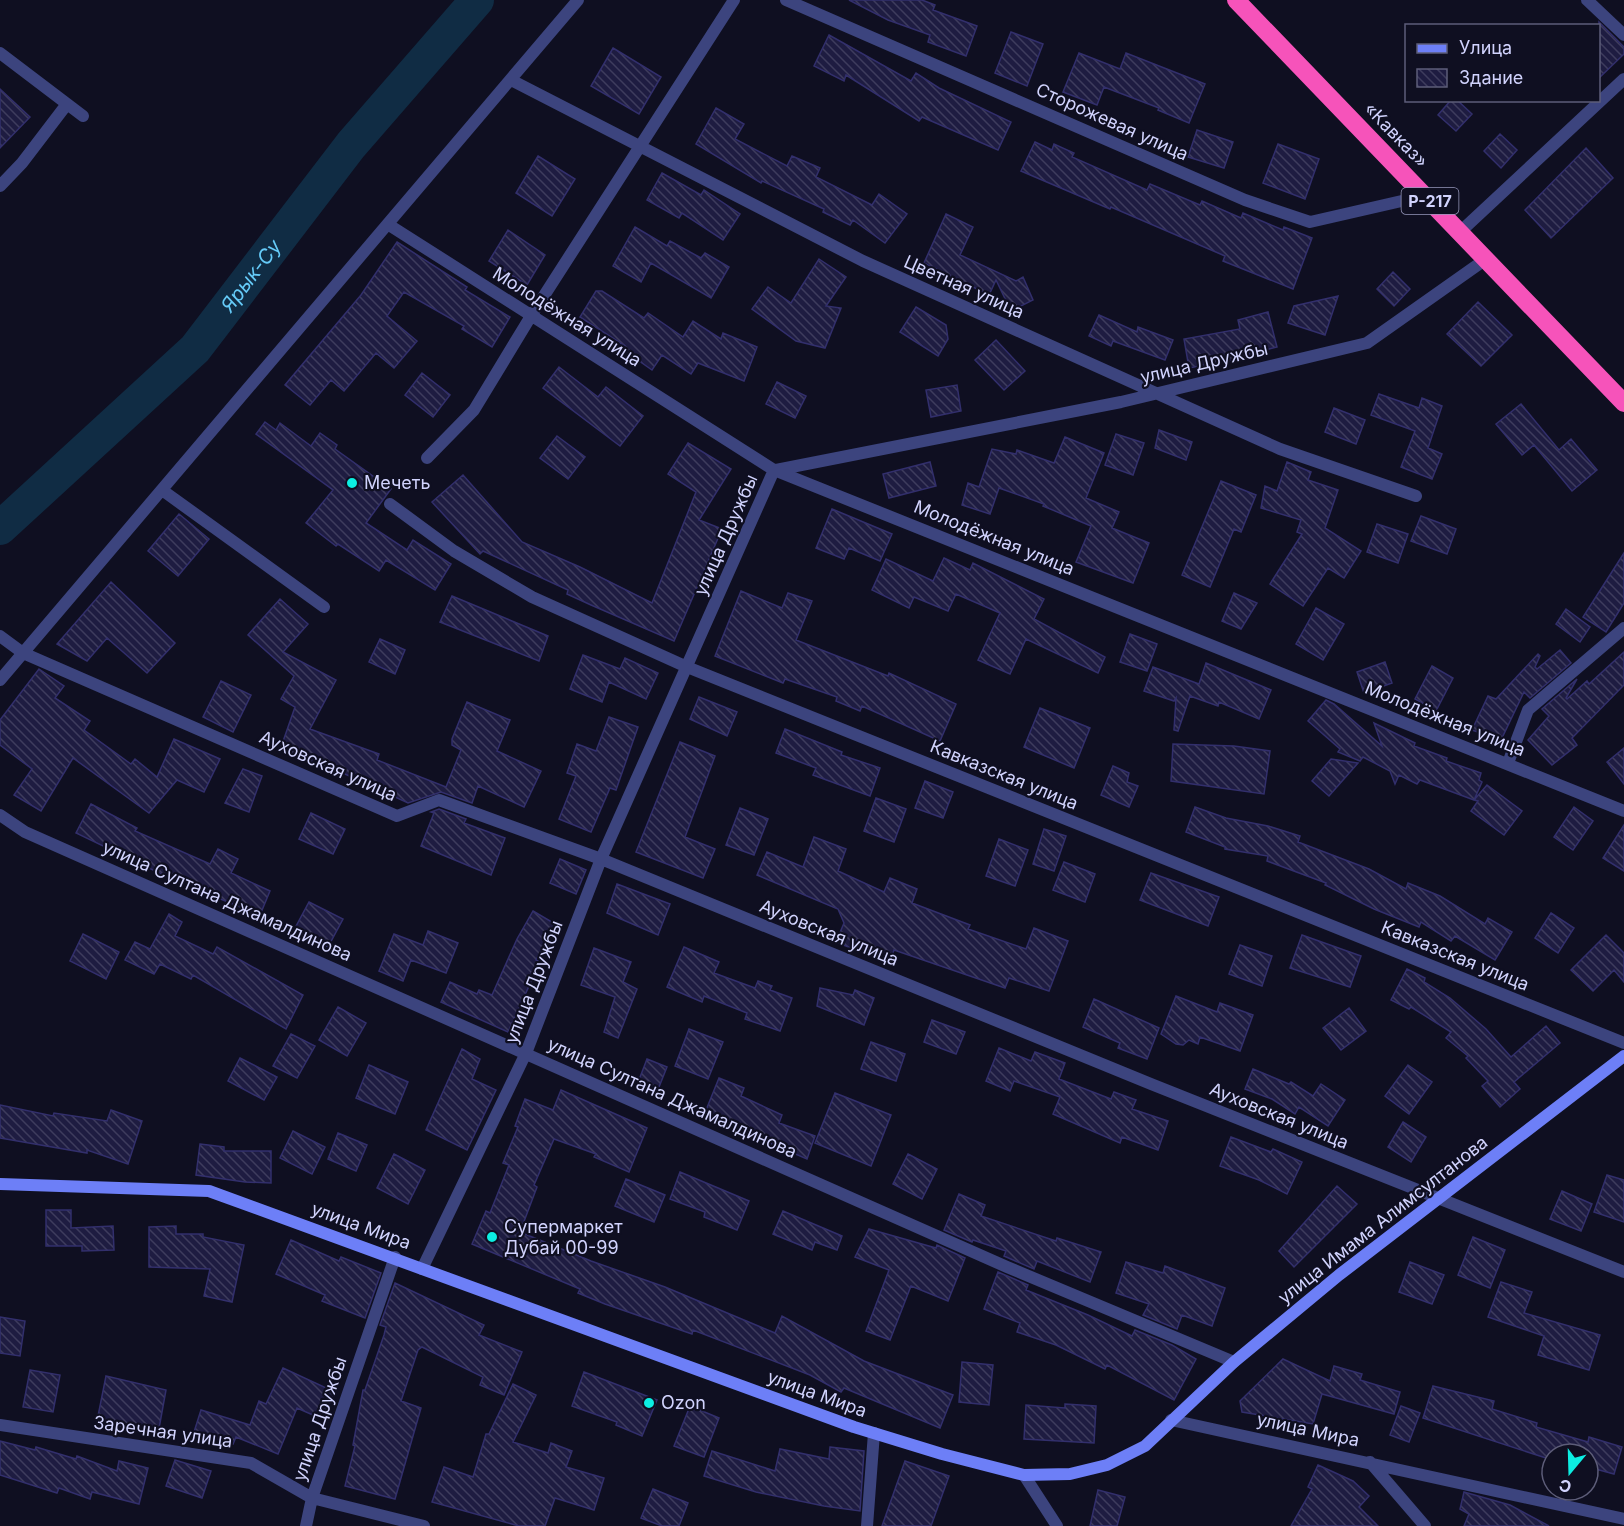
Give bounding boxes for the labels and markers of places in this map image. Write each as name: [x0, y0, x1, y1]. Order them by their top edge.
place label: Мечеть: [364, 472, 431, 493]
marker: Мечеть: [345, 476, 359, 490]
place label: Супермаркет Дубай 00-99: [504, 1216, 623, 1258]
marker: Супермаркет Дубай 00-99: [485, 1230, 499, 1244]
place label: Ozon: [661, 1392, 706, 1413]
marker: Ozon: [642, 1396, 656, 1410]

